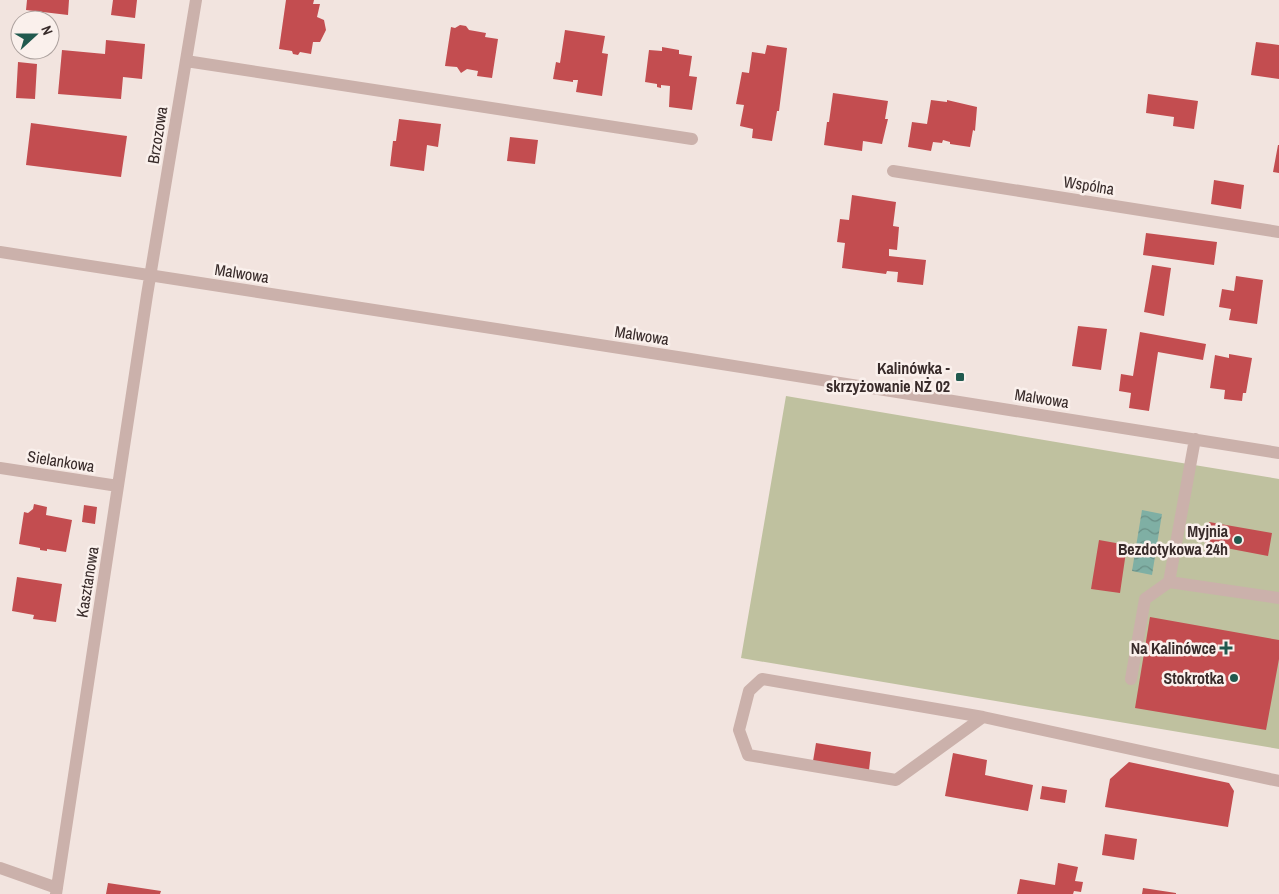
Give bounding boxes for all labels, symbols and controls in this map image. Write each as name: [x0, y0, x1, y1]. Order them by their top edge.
north arrow: [10, 10, 60, 60]
text: N: [37, 23, 57, 37]
street label: Brzozowa: [142, 104, 172, 165]
street label: Wspólna: [1062, 170, 1117, 200]
street label: Malwowa: [213, 258, 271, 288]
street label: Malwowa: [613, 320, 671, 350]
place label: Kalinówka - skrzyżowanie NŻ 02: [826, 357, 951, 397]
marker: Kalinówka - skrzyżowanie NŻ 02: [954, 371, 966, 383]
street label: Malwowa: [1013, 383, 1071, 413]
street label: Sielankowa: [26, 445, 97, 477]
place label: Myjnia Bezdotykowa 24h: [1118, 520, 1229, 560]
marker: Myjnia Bezdotykowa 24h: [1232, 534, 1244, 546]
street label: Kasztanowa: [71, 544, 104, 619]
place label: Na Kalinówce: [1131, 637, 1216, 659]
marker: Na Kalinówce: [1220, 642, 1232, 654]
place label: Stokrotka: [1163, 667, 1225, 689]
marker: Stokrotka: [1228, 672, 1240, 684]

